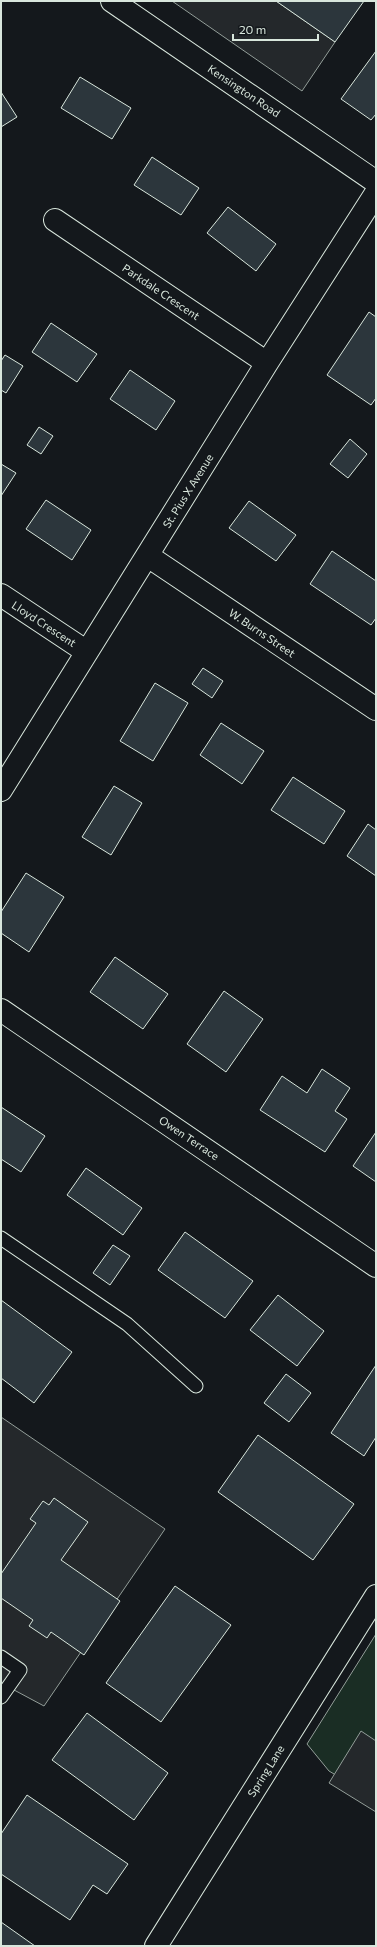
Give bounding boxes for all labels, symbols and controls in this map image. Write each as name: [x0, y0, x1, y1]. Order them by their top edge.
scale bar: [233, 16, 318, 42]
text: 20 m: [239, 22, 266, 36]
street label: Kensington Road: [206, 62, 283, 120]
street label: Parkdale Crescent: [120, 261, 203, 322]
street label: St. Pius X Avenue: [160, 451, 216, 530]
street label: Lloyd Crescent: [10, 598, 79, 649]
street label: W. Burns Street: [227, 606, 298, 660]
street label: Owen Terrace: [157, 1113, 222, 1163]
street label: Spring Lane: [245, 1742, 287, 1799]

